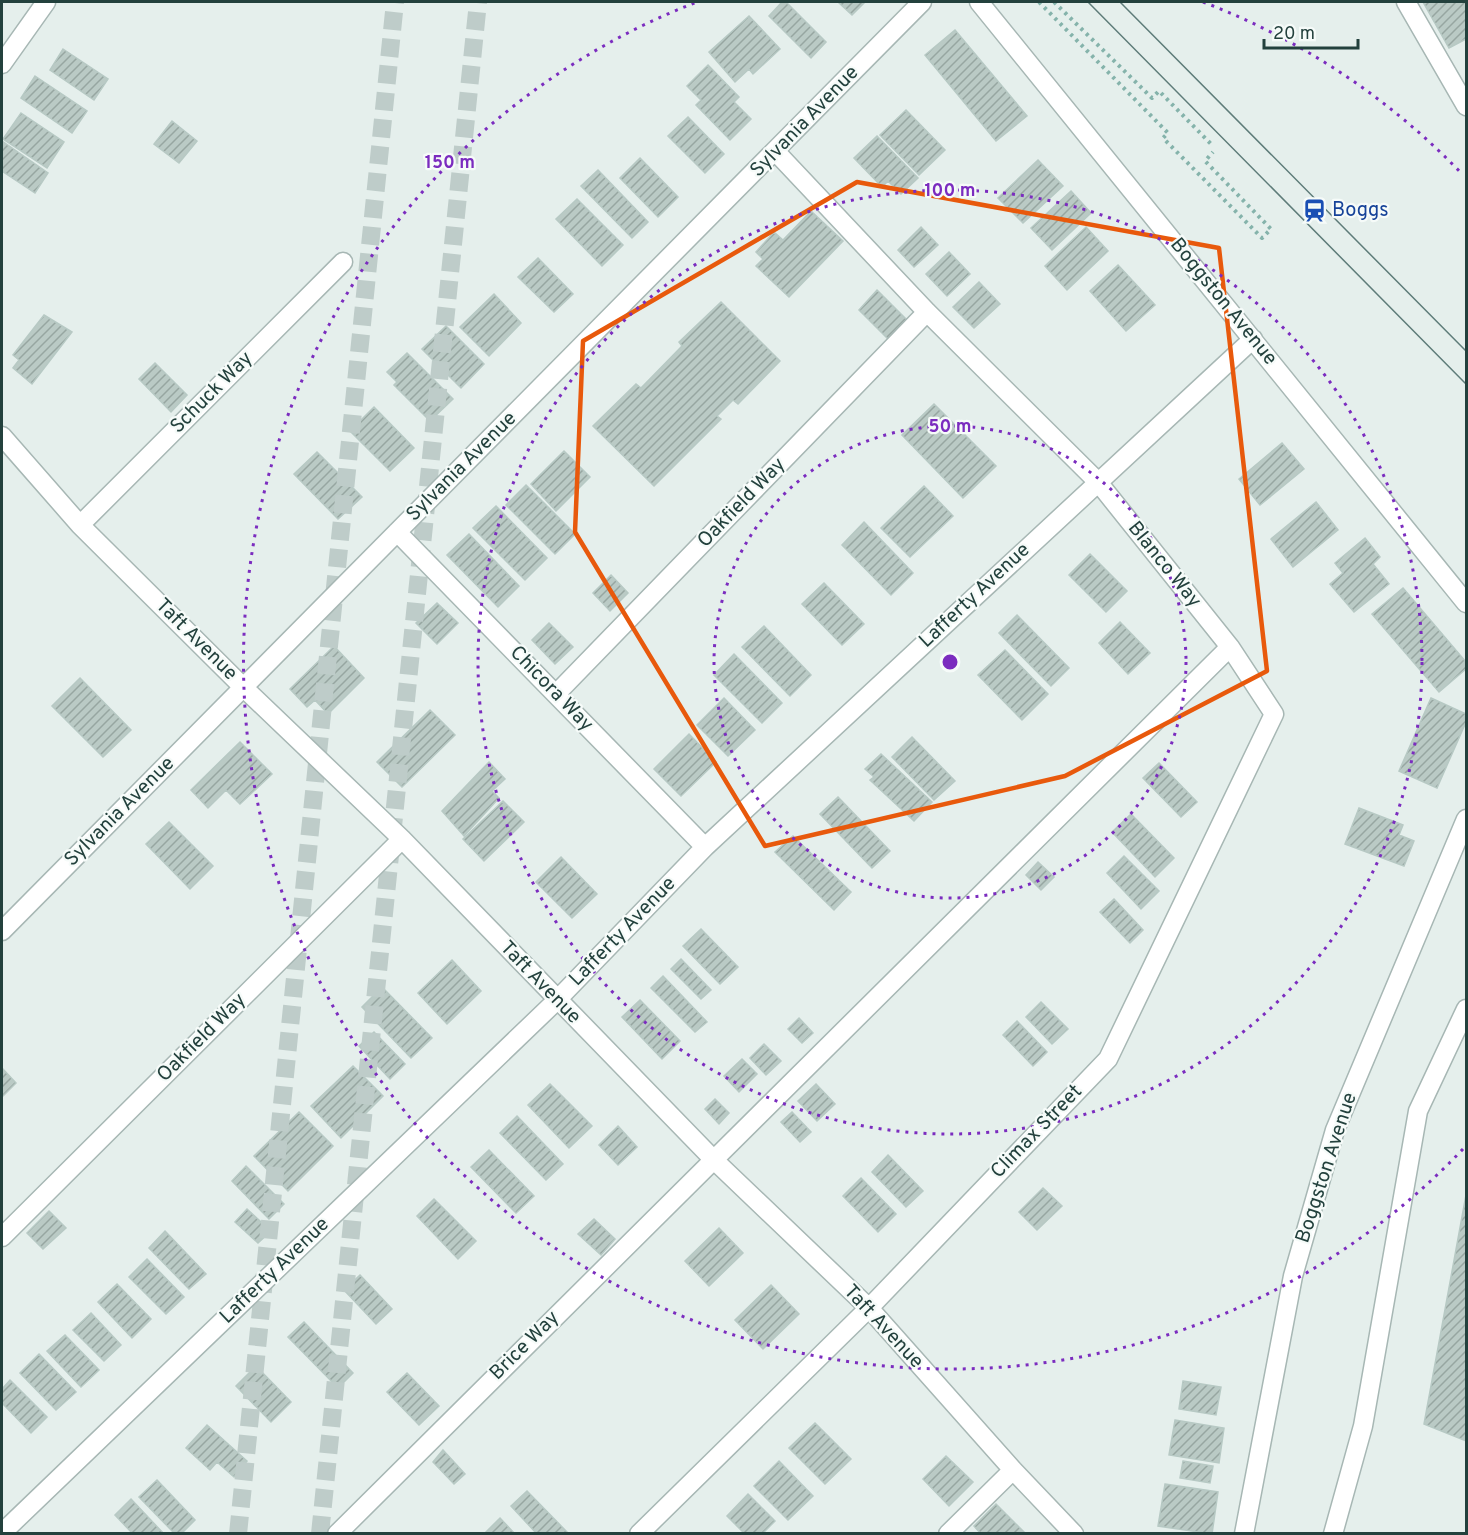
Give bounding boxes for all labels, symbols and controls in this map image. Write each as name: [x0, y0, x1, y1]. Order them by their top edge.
scale bar: [1264, 12, 1358, 50]
text: 20 m: [1273, 23, 1315, 46]
street label: Sylvania Avenue: [745, 61, 865, 183]
text: 150 m: [425, 152, 475, 175]
text: 100 m: [924, 180, 976, 203]
station icon: Boggs: [1301, 198, 1327, 224]
place label: Boggs: [1332, 198, 1389, 224]
street label: Boggston Avenue: [1164, 233, 1282, 371]
street label: Schuck Way: [165, 346, 259, 440]
street label: Sylvania Avenue: [401, 406, 523, 528]
text: 50 m: [928, 416, 972, 439]
street label: Oakfield Way: [692, 452, 792, 554]
street label: Blanco Way: [1121, 517, 1207, 613]
street label: Lafferty Avenue: [914, 538, 1036, 654]
street label: Taft Avenue: [149, 593, 243, 687]
street label: Chicora Way: [503, 640, 599, 738]
centre of rings: [940, 652, 960, 672]
street label: Sylvania Avenue: [59, 751, 181, 873]
street label: Lafferty Avenue: [564, 872, 682, 992]
street label: Taft Avenue: [494, 936, 586, 1030]
street label: Oakfield Way: [152, 988, 252, 1088]
street label: Climax Street: [986, 1079, 1088, 1185]
street label: Boggston Avenue: [1290, 1089, 1364, 1247]
street label: Lafferty Avenue: [215, 1212, 335, 1330]
street label: Taft Avenue: [837, 1279, 929, 1375]
street label: Brice Way: [485, 1306, 565, 1386]

